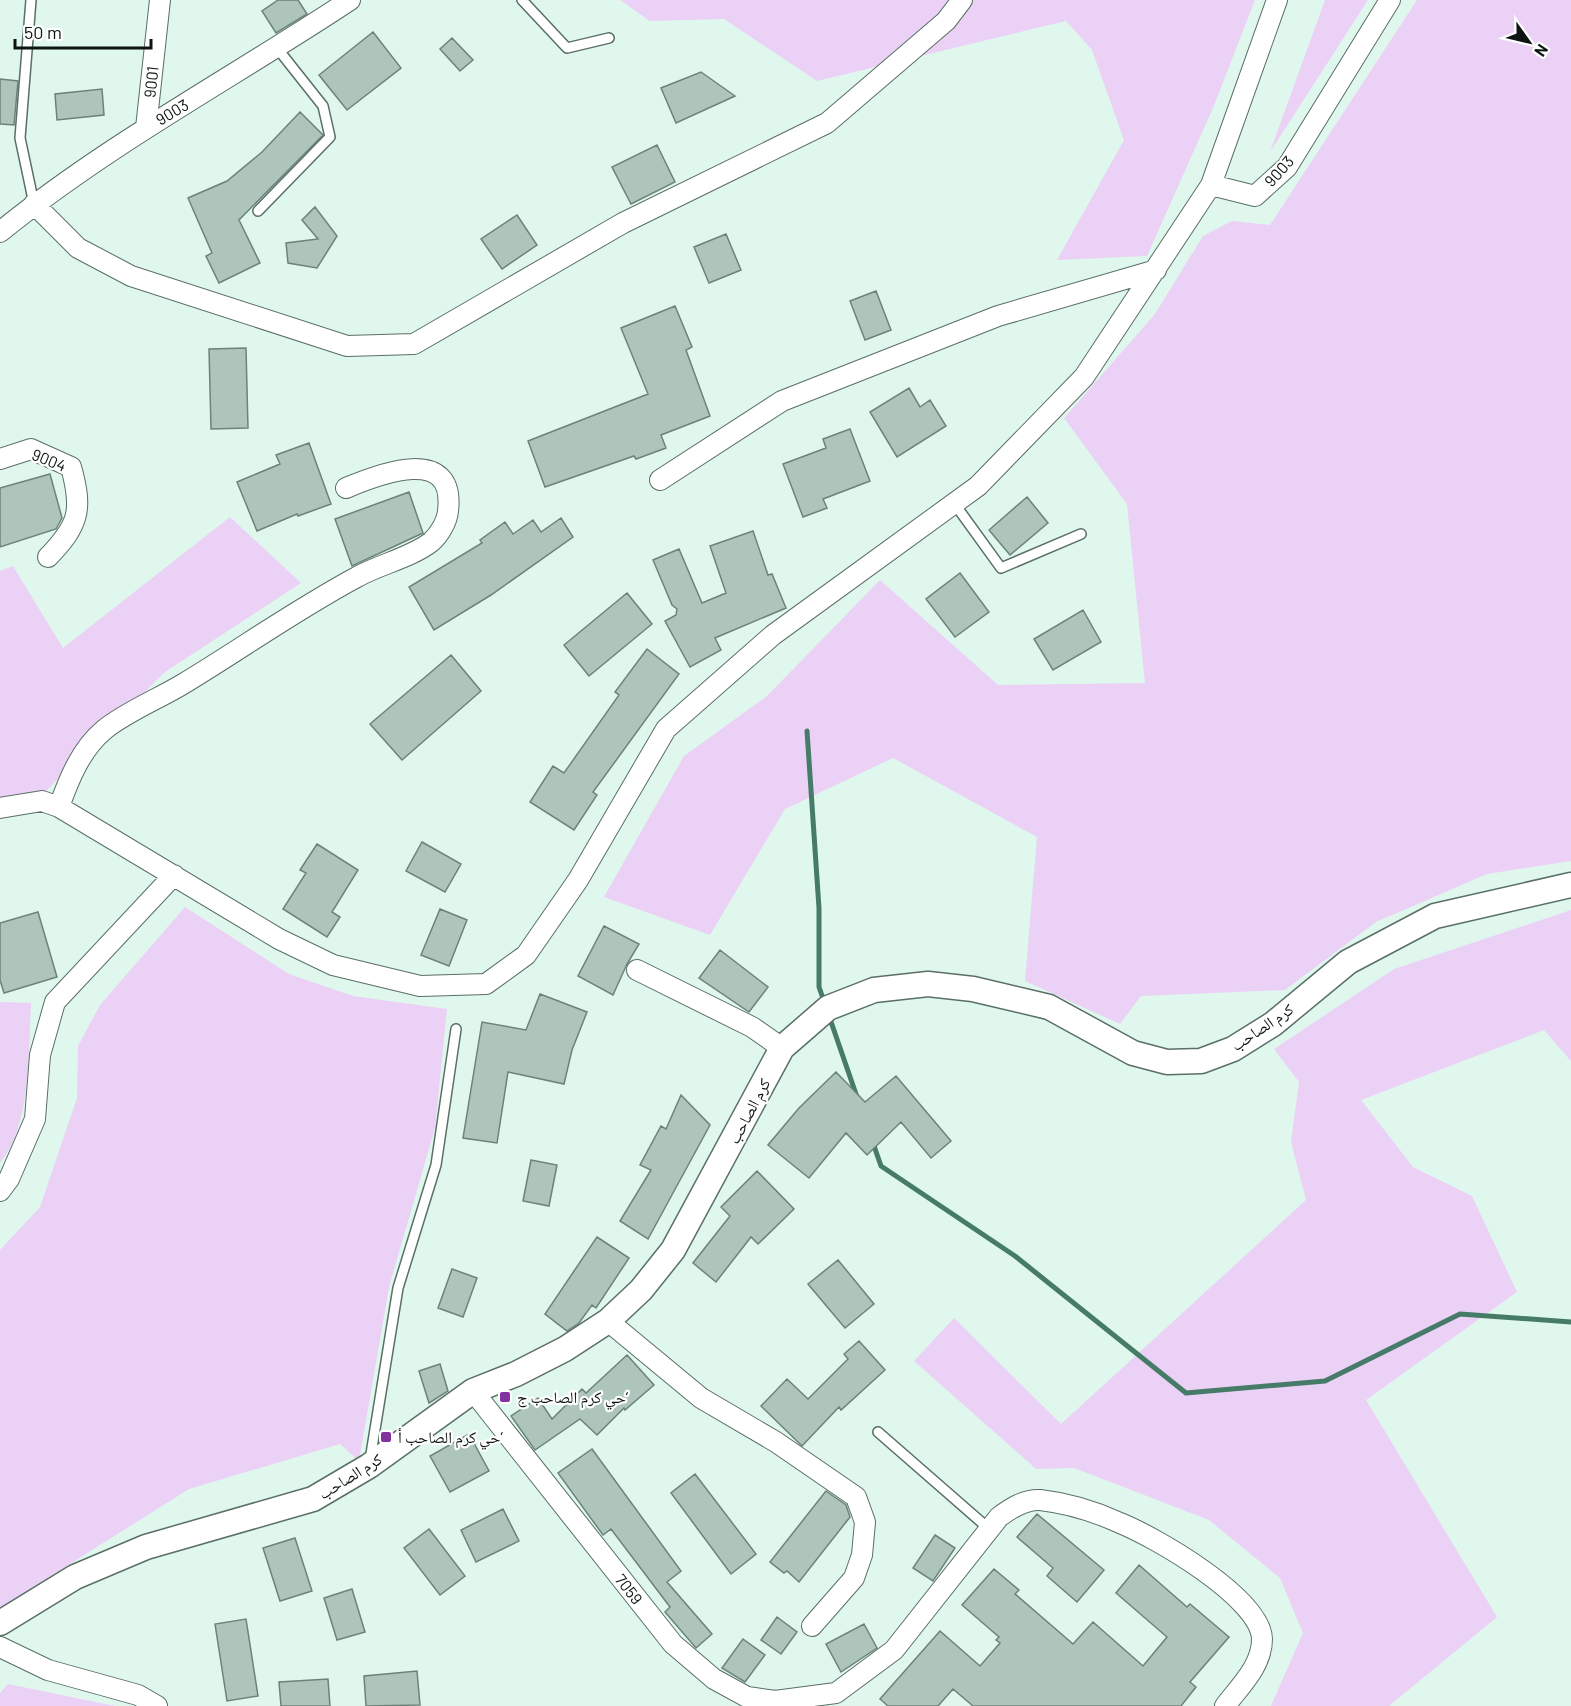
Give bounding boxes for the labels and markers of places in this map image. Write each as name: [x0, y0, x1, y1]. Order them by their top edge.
place label: حي كرم الصاحب ج‘: [517, 1387, 629, 1410]
marker: حي كرم الصاحب ج‘: [498, 1390, 512, 1404]
place label: حي كرم الصاحب أ‘: [398, 1427, 503, 1450]
marker: حي كرم الصاحب أ‘: [379, 1430, 393, 1444]

